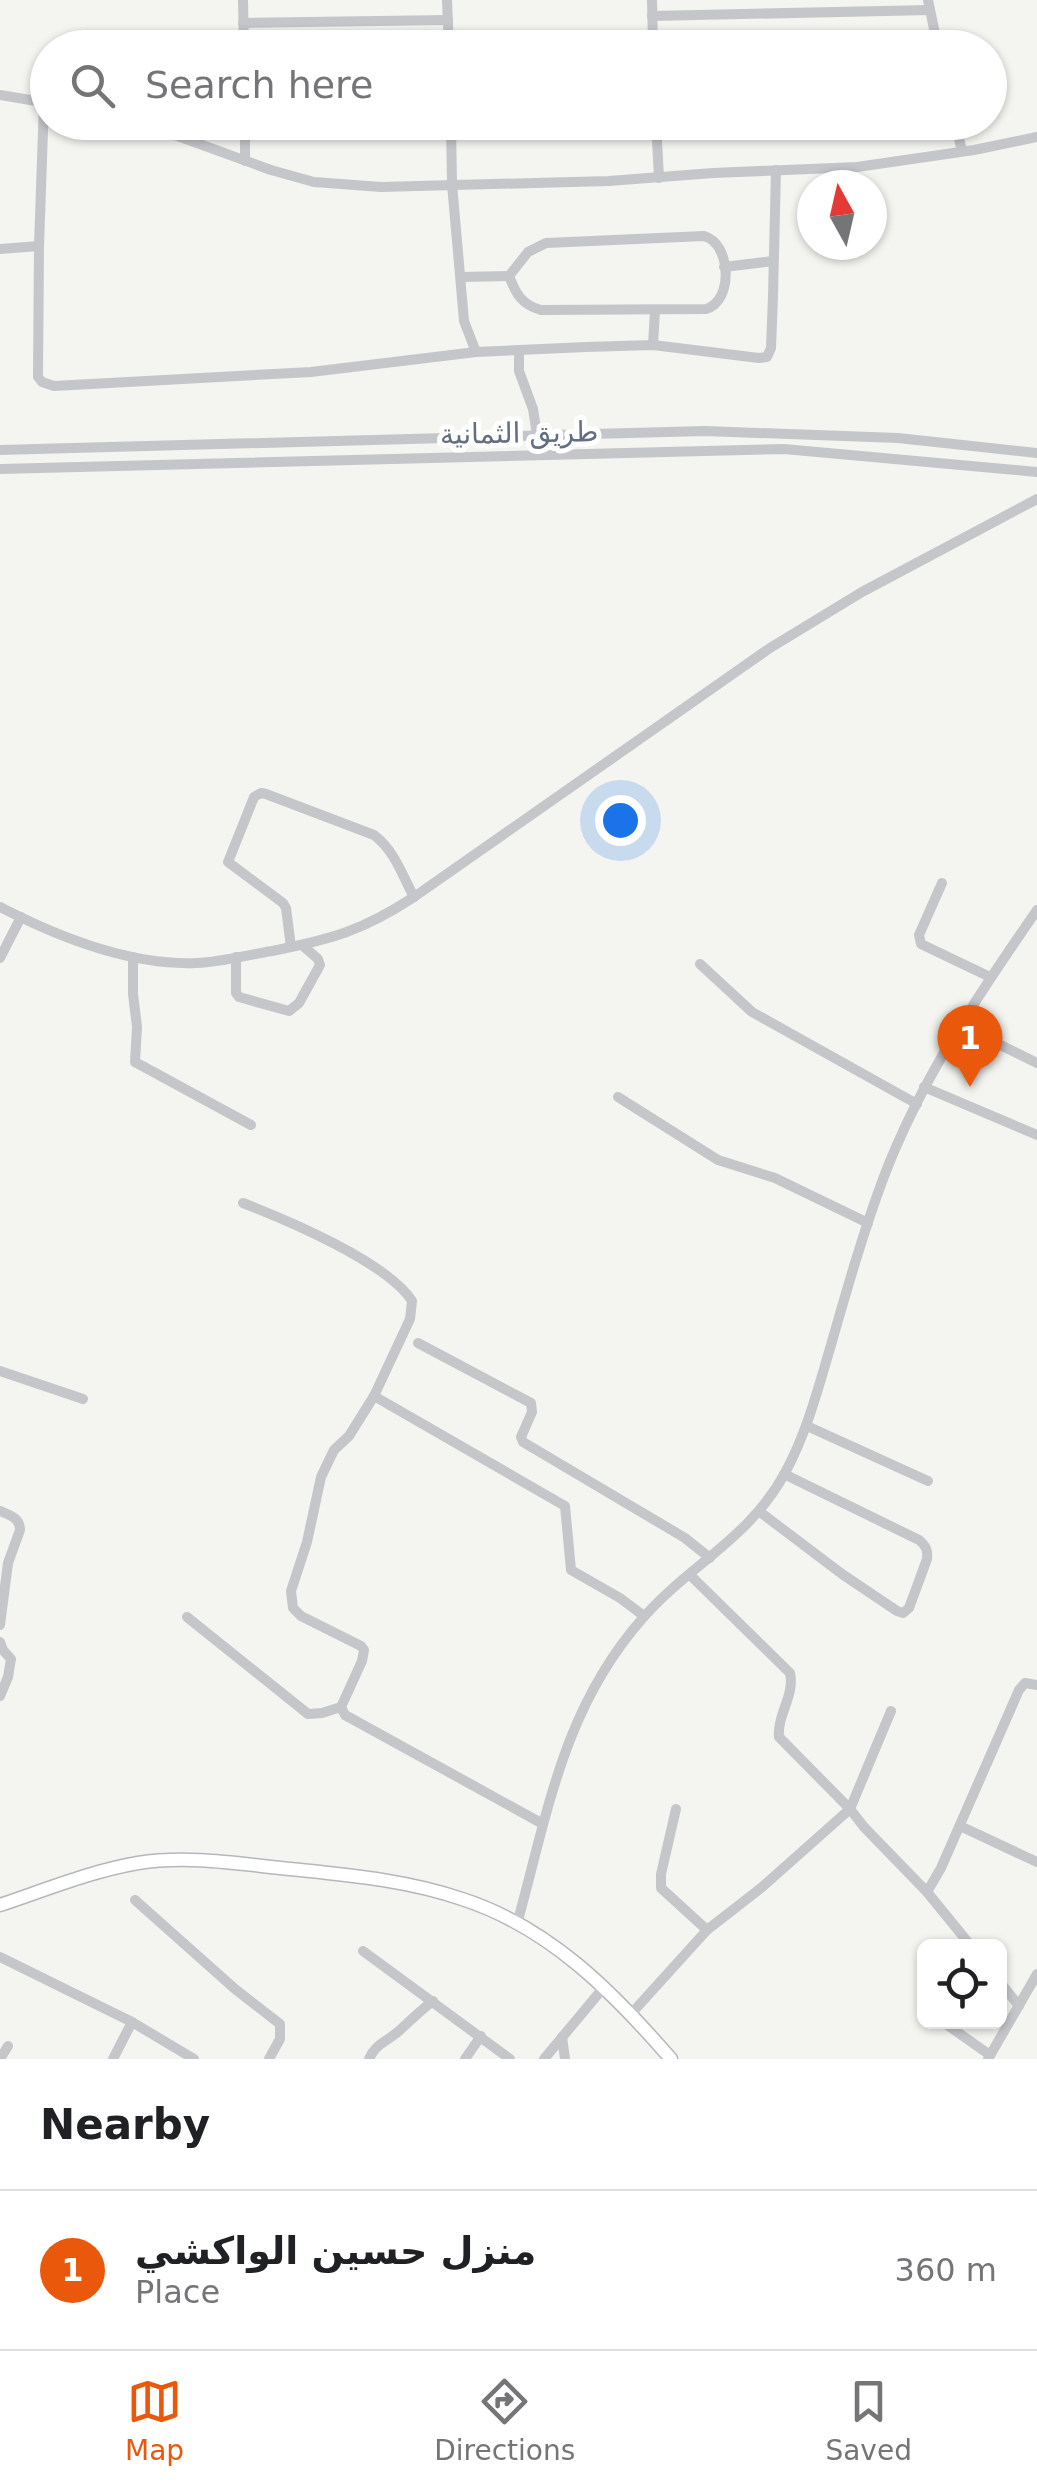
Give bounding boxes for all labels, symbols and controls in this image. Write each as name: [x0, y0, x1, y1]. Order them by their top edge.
search box: [30, 30, 1007, 140]
icon: search: [65, 58, 120, 113]
text: Search here: [145, 63, 373, 107]
north arrow: [797, 170, 887, 260]
street label: طريق الثمانية: [439, 415, 599, 451]
your location: [595, 795, 646, 846]
pin: 1: [938, 1004, 1002, 1087]
map controls: [917, 1939, 1007, 2029]
button: locate: [917, 1939, 1007, 2029]
text: Nearby: [40, 2100, 210, 2149]
text: منزل حسين الواكشي: [135, 2229, 536, 2273]
text: 1: [61, 2251, 84, 2289]
text: 360 m: [895, 2251, 997, 2289]
text: Place: [135, 2273, 220, 2311]
tab: Map: [125, 2374, 184, 2467]
tab: Directions: [434, 2374, 575, 2467]
tab: Saved: [825, 2374, 912, 2467]

